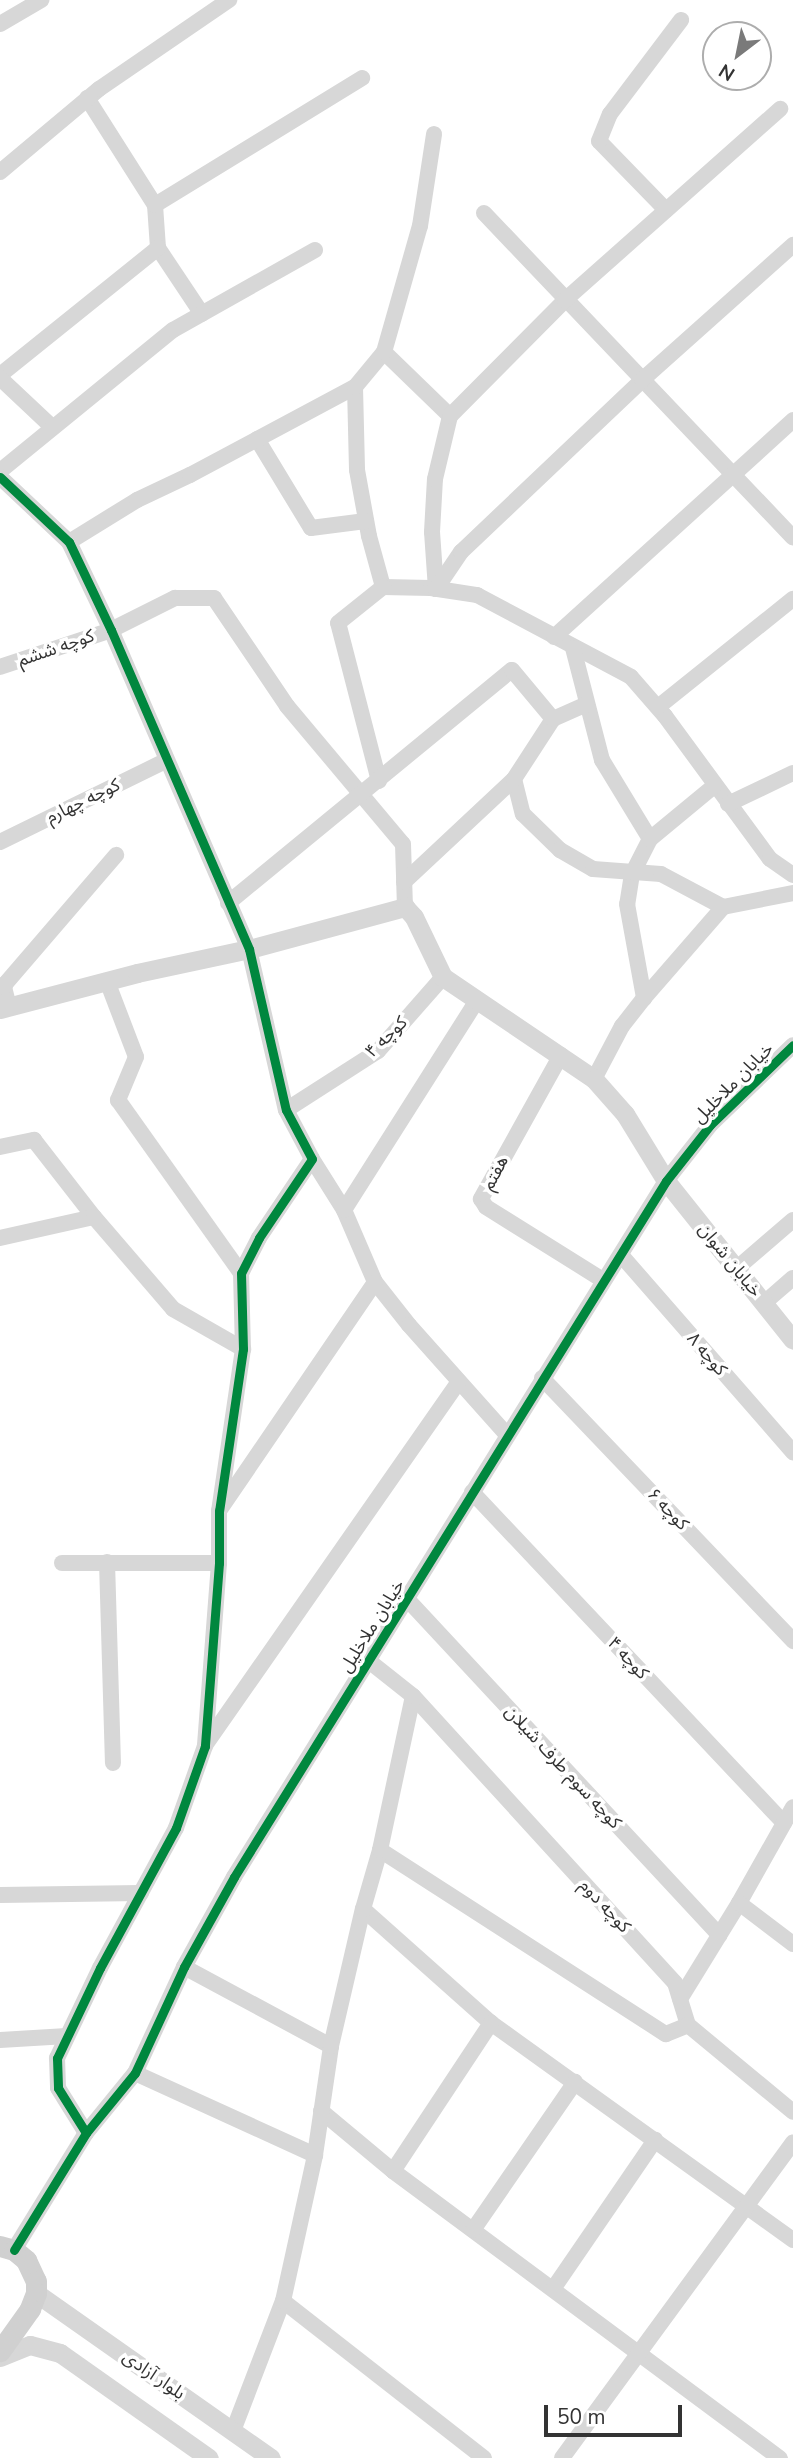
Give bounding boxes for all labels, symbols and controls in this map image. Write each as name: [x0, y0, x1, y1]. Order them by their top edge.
north arrow: [702, 21, 772, 91]
text: N: [714, 57, 740, 87]
street label: کوچه ششم: [15, 625, 97, 671]
street label: کوچه چهارم: [43, 774, 123, 828]
street label: کوچه ۴: [360, 1012, 412, 1062]
street label: خیابان ملاخلیل: [688, 1038, 778, 1128]
street label: هفتم: [477, 1152, 513, 1194]
street label: خیابان شوان: [694, 1219, 766, 1301]
street label: کوچه ۸: [682, 1328, 732, 1380]
street label: کوچه ۶: [643, 1483, 693, 1535]
street label: خیابان ملاخلیل: [335, 1575, 409, 1677]
street label: کوچه ۴: [603, 1632, 653, 1684]
street label: کوچه سوم طرف شیلان: [500, 1701, 626, 1833]
street label: کوچه دوم: [575, 1875, 635, 1937]
street label: بلوار آزادی: [119, 2346, 189, 2404]
scale bar: [548, 2392, 686, 2436]
text: 50 m: [557, 2403, 606, 2431]

